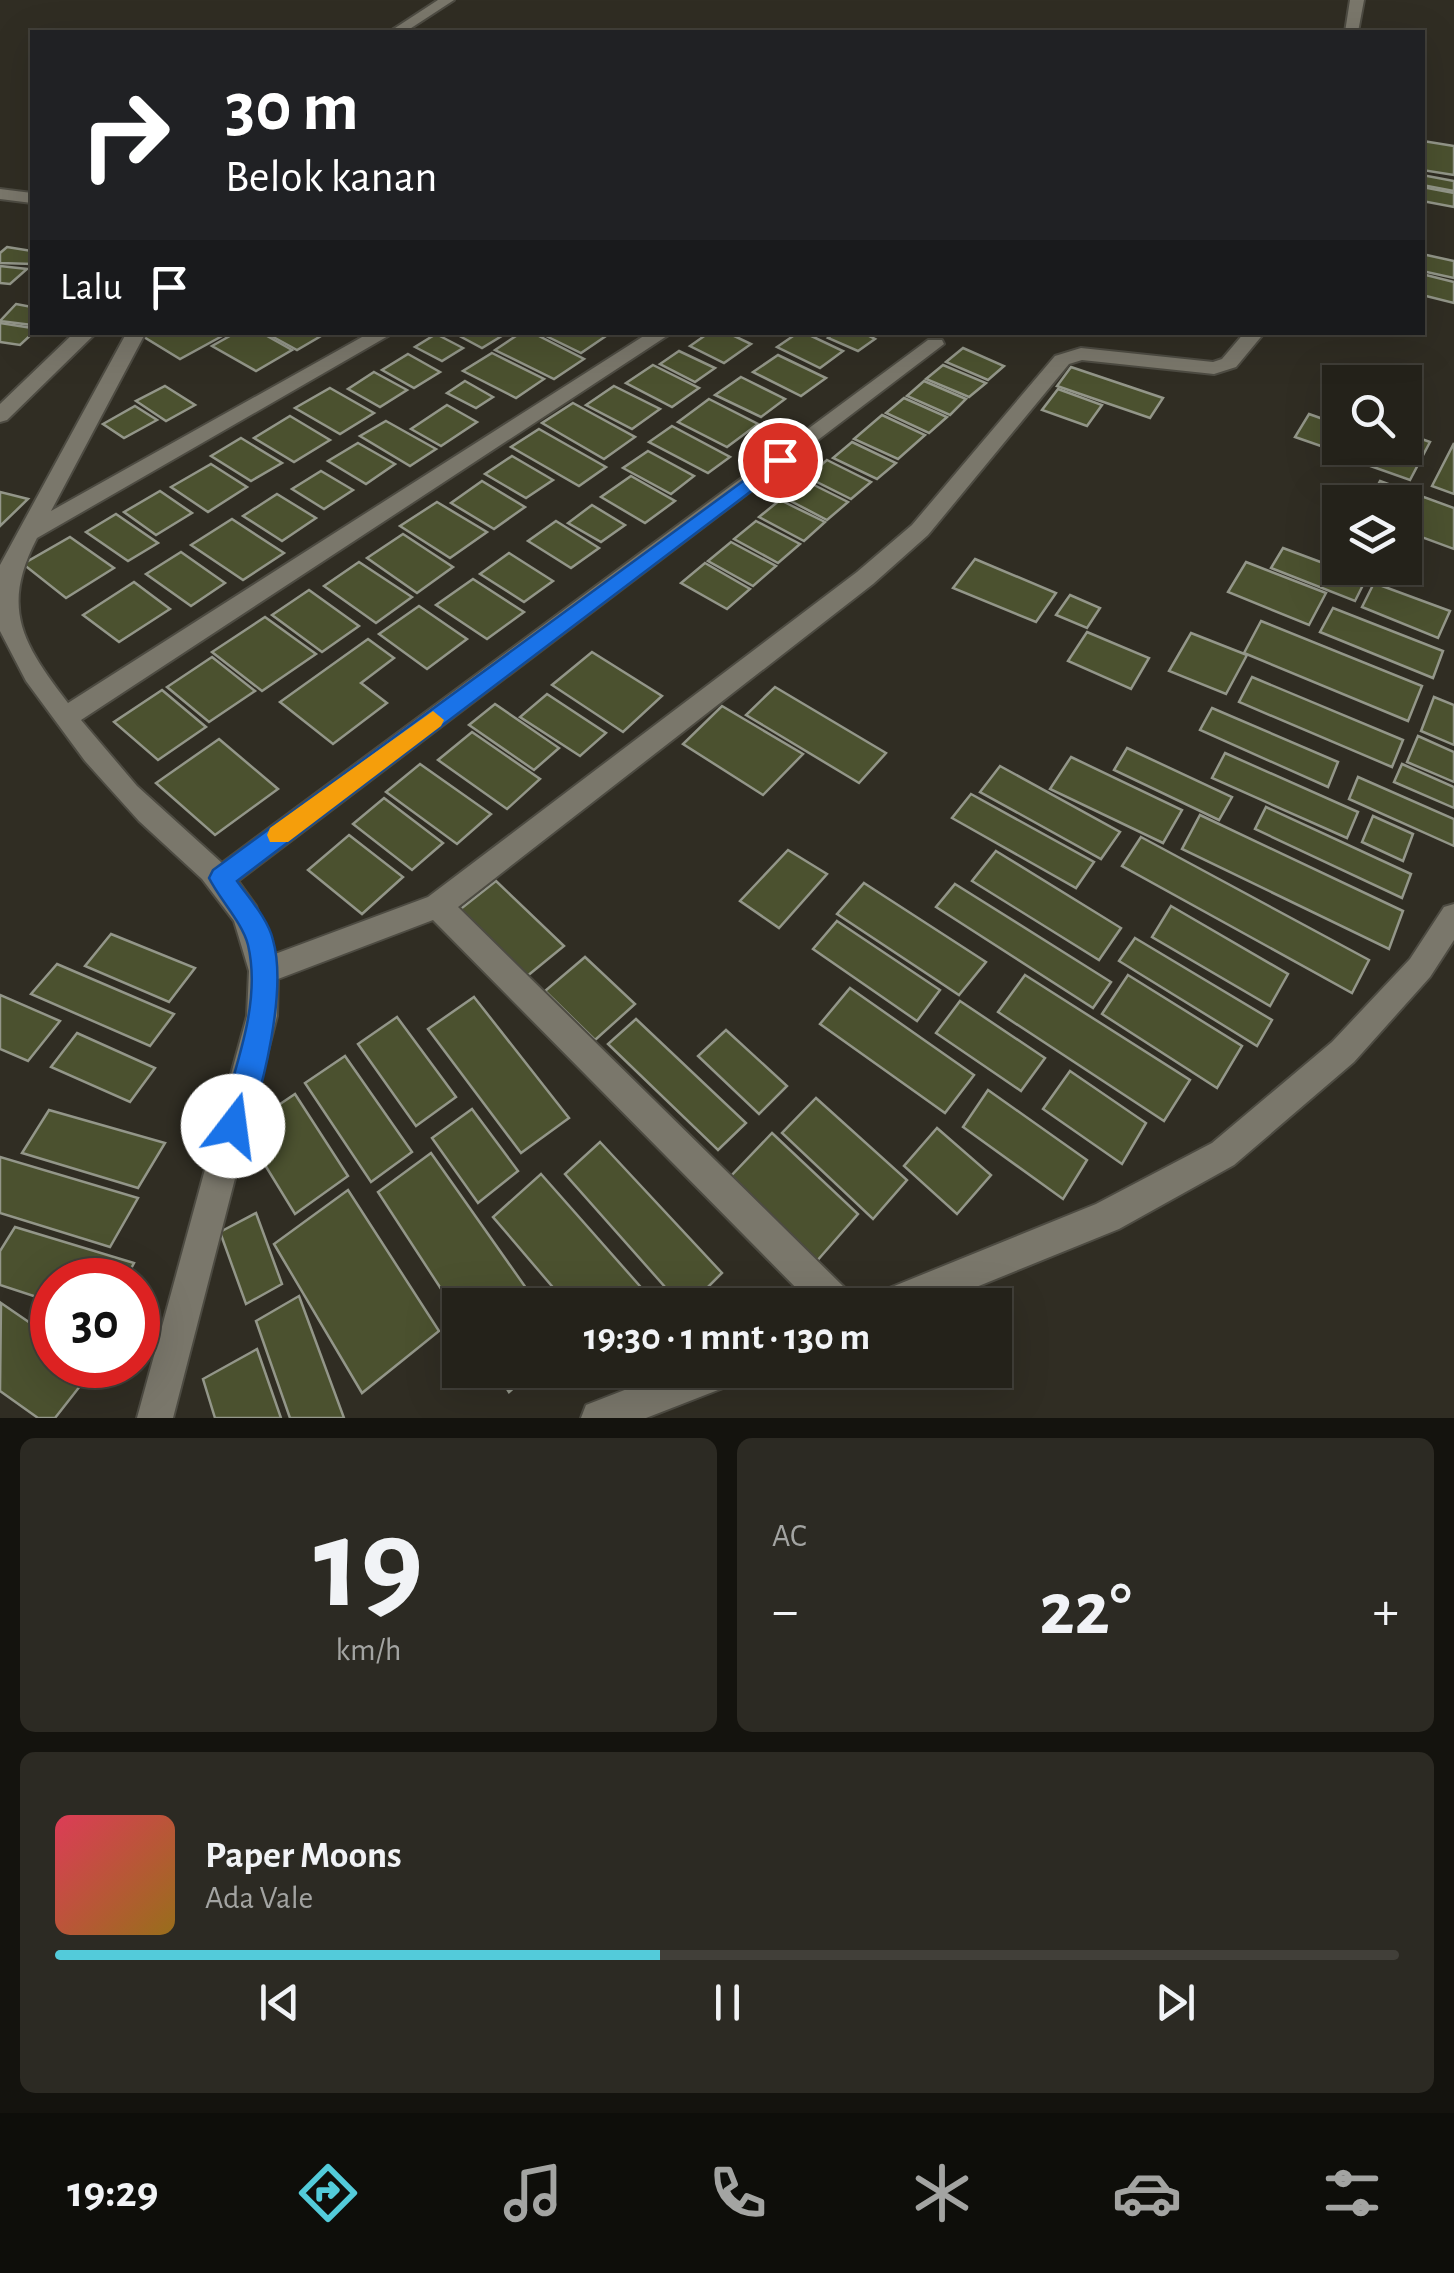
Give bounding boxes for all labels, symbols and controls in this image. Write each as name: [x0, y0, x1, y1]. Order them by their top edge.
icon: right: [60, 70, 190, 200]
text: 30 m: [225, 73, 359, 143]
text: Belok kanan: [225, 155, 437, 200]
icon: arrive: [142, 260, 197, 315]
text: Lalu: [60, 269, 122, 307]
map controls: [1322, 365, 1422, 585]
button: search: [1322, 365, 1422, 465]
pin: [738, 418, 823, 503]
icon: arrive: [753, 433, 808, 488]
button: layers: [1322, 485, 1422, 585]
position arrow: [181, 1074, 285, 1178]
speed limit sign: 30: [30, 1258, 160, 1388]
text: 19:30 · 1 mnt · 130 m: [584, 1319, 870, 1357]
text: 19: [314, 1501, 423, 1631]
text: AC: [772, 1520, 807, 1552]
text: 22°: [1039, 1573, 1132, 1648]
text: −: [772, 1584, 798, 1639]
text: +: [1373, 1584, 1399, 1639]
text: km/h: [335, 1634, 402, 1666]
text: Paper Moons: [205, 1837, 402, 1875]
text: Ada Vale: [205, 1882, 313, 1914]
icon: previous: [252, 1975, 307, 2030]
icon: pause: [700, 1975, 755, 2030]
icon: next: [1148, 1975, 1203, 2030]
icon: directions: [293, 2158, 363, 2228]
icon: music: [498, 2158, 568, 2228]
icon: phone: [703, 2158, 773, 2228]
icon: climate: [907, 2158, 977, 2228]
icon: car: [1112, 2158, 1182, 2228]
icon: filters: [1317, 2158, 1387, 2228]
text: 19:29: [67, 2170, 159, 2215]

